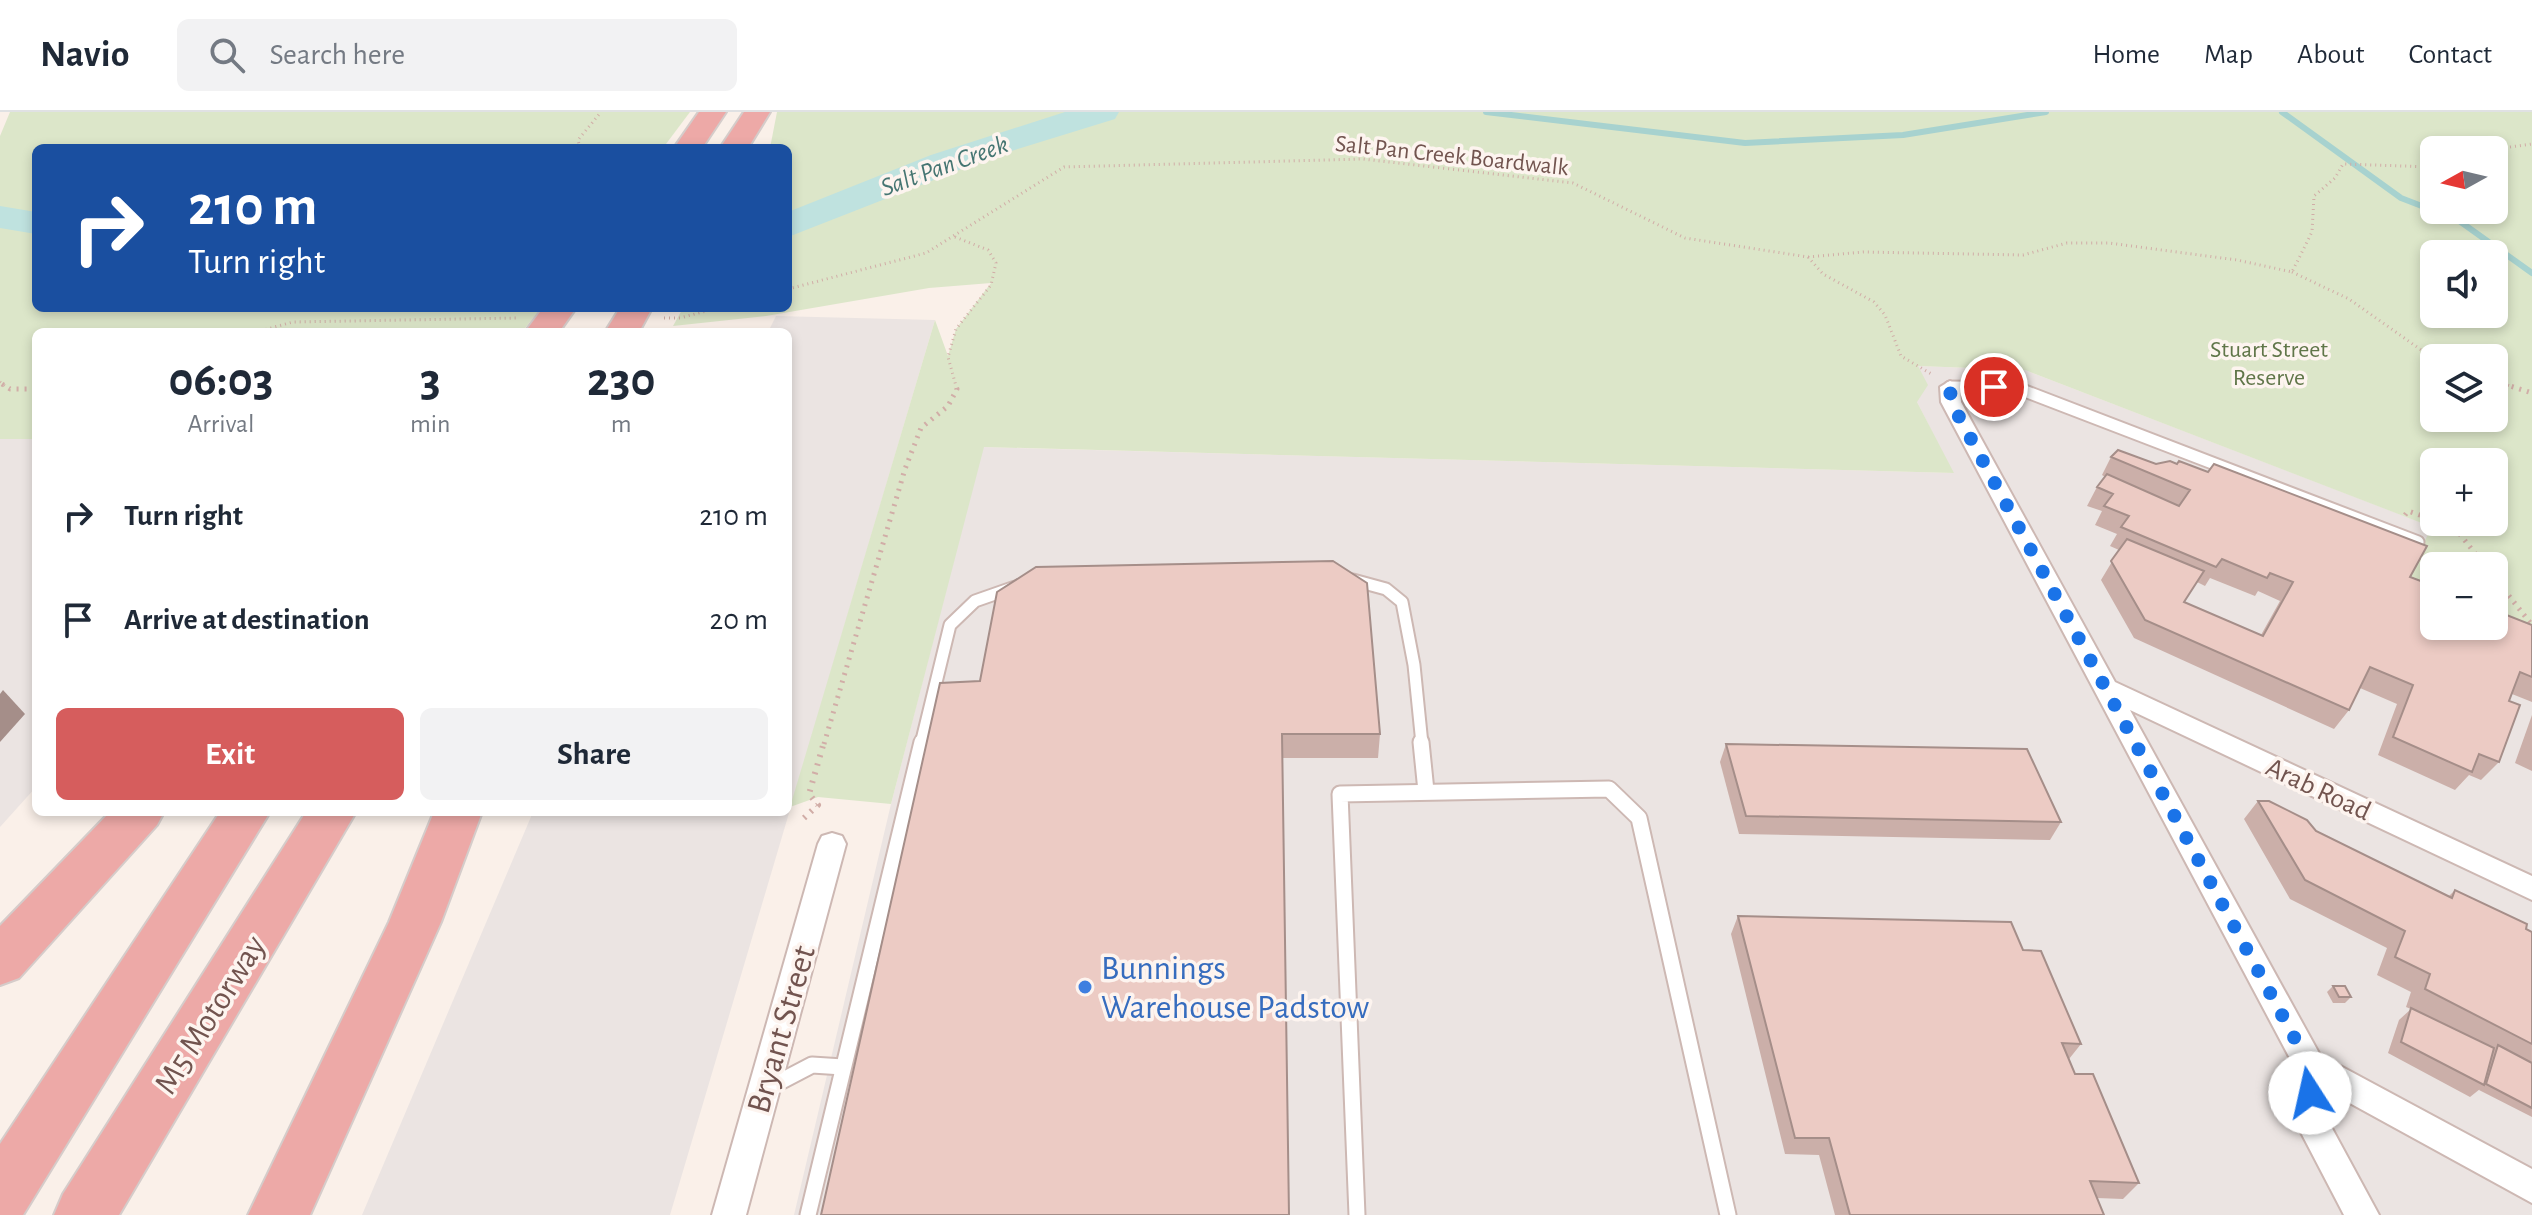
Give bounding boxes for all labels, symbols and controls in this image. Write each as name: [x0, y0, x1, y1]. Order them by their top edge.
search box: [177, 19, 737, 91]
icon: search: [205, 33, 249, 77]
text: Navio: [40, 36, 129, 74]
text: Search here: [269, 40, 405, 70]
text: Home: [2093, 41, 2160, 69]
text: Map: [2204, 41, 2253, 69]
text: About: [2297, 41, 2365, 69]
text: Contact: [2409, 41, 2492, 69]
water label: Salt Pan Creek: [877, 131, 1011, 201]
street label: Salt Pan Creek Boardwalk: [1334, 132, 1570, 180]
north arrow: [2420, 136, 2508, 224]
map controls: [2420, 136, 2508, 640]
icon: right: [56, 176, 160, 280]
text: 210 m: [188, 179, 317, 235]
button: sound: [2420, 240, 2508, 328]
text: Turn right: [188, 244, 325, 280]
park label: Stuart Street Reserve: [2210, 338, 2328, 390]
button: layers: [2420, 344, 2508, 432]
pin: [1960, 353, 2028, 421]
text: 06:03: [169, 357, 273, 405]
text: 3: [420, 357, 441, 405]
text: 230: [587, 357, 655, 405]
icon: arrive: [1972, 365, 2016, 409]
text: Arrival: [188, 411, 254, 437]
text: min: [410, 411, 451, 437]
text: m: [611, 411, 632, 437]
button: +: [2420, 448, 2508, 536]
icon: right: [56, 494, 100, 538]
text: Turn right: [124, 501, 243, 531]
text: 210 m: [699, 501, 768, 531]
button: −: [2420, 552, 2508, 640]
icon: arrive: [56, 598, 100, 642]
text: Arrive at destination: [124, 605, 370, 635]
text: 20 m: [710, 605, 768, 635]
button: Exit: [56, 708, 404, 800]
button: Share: [420, 708, 768, 800]
street label: Arab Road: [2261, 753, 2375, 826]
street label: M5 Motorway: [149, 929, 273, 1100]
street label: Bryant Street: [742, 942, 822, 1117]
place label: Bunnings Warehouse Padstow: [1101, 952, 1369, 1025]
marker: Bunnings Warehouse Padstow: [1076, 978, 1094, 996]
position arrow: [2268, 1051, 2352, 1135]

